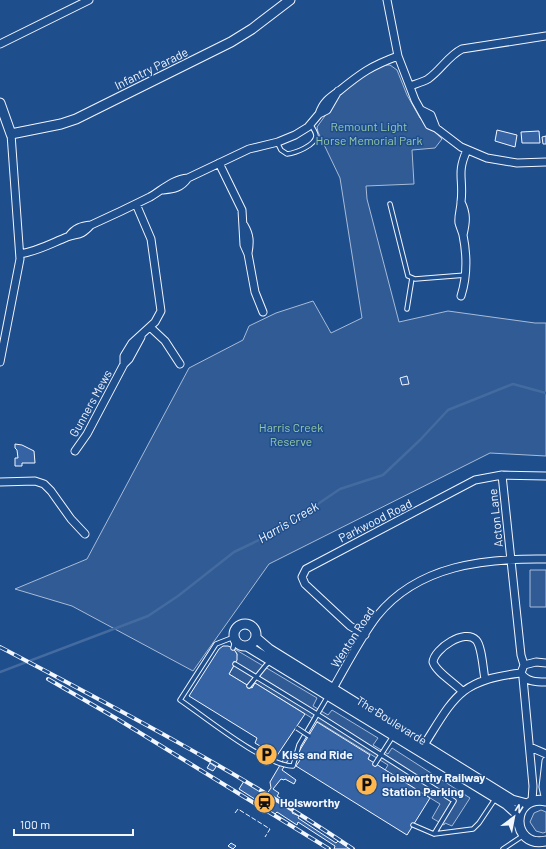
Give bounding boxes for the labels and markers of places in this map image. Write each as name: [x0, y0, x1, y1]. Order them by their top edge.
parking icon: Kiss and Ride: [253, 741, 279, 767]
place label: Kiss and Ride: [282, 747, 353, 761]
place label: Holsworthy Railway Station Parking: [382, 770, 485, 798]
parking icon: Holsworthy Railway Station Parking: [353, 771, 379, 797]
station icon: Holsworthy: [251, 789, 277, 815]
place label: Holsworthy: [280, 795, 340, 809]

